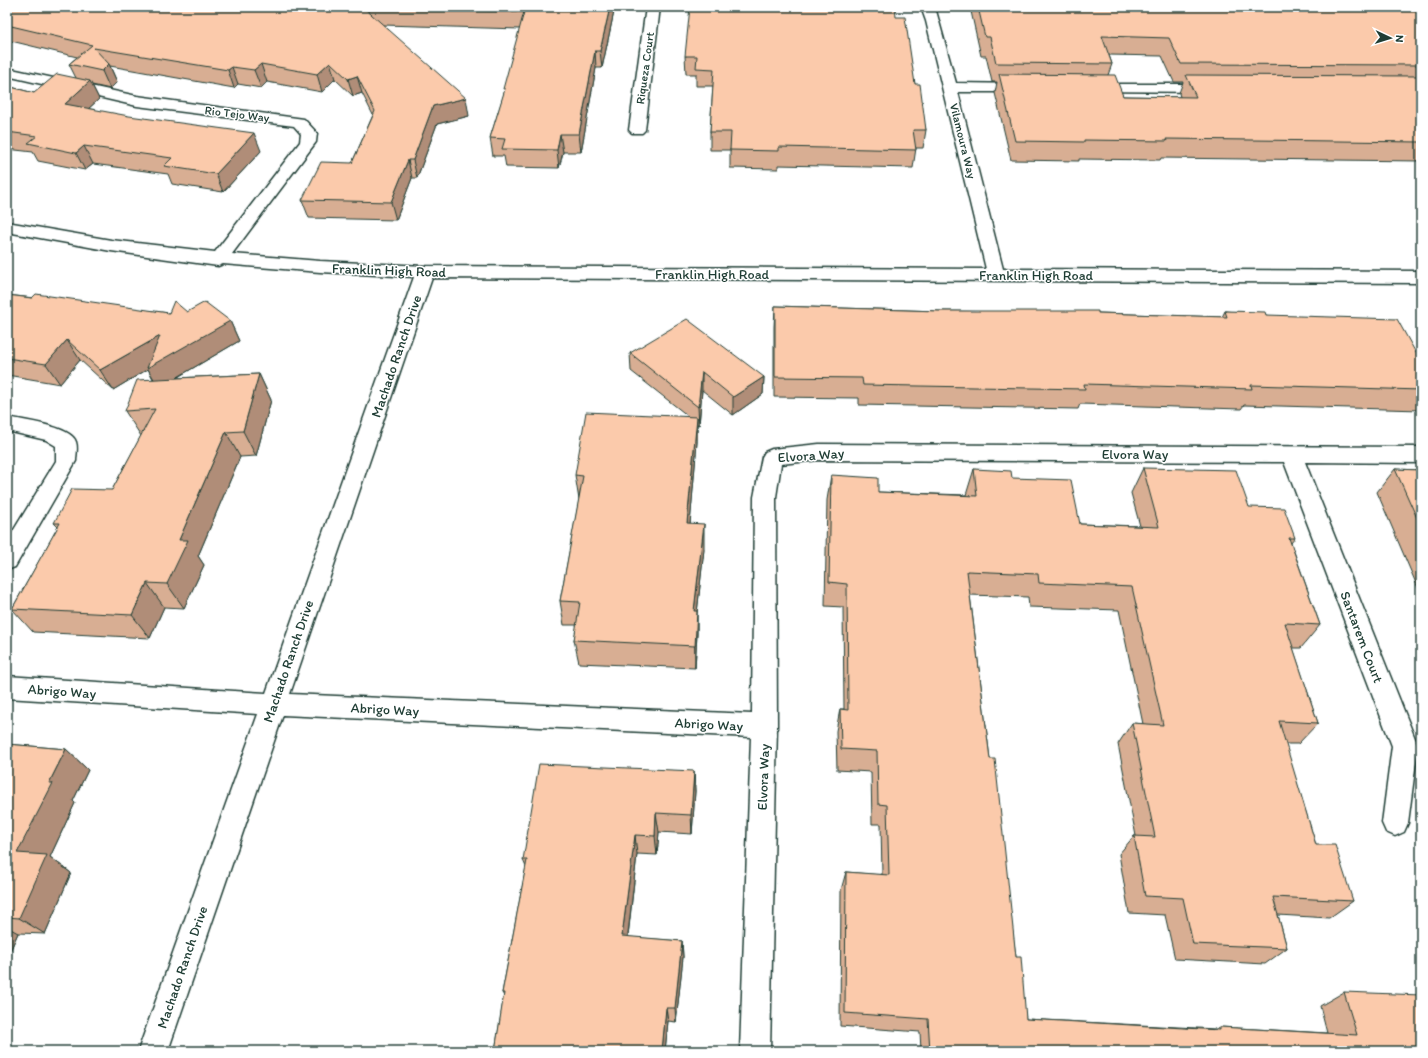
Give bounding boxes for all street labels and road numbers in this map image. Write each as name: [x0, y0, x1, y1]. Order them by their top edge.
street label: Riqueza Court: [633, 30, 657, 105]
street label: Vilamoura Way: [947, 102, 979, 181]
street label: Rio Tejo Way: [204, 103, 271, 125]
street label: Franklin High Road: [332, 260, 447, 281]
street label: Franklin High Road: [655, 266, 770, 283]
street label: Franklin High Road: [979, 267, 1094, 284]
street label: Machado Ranch Drive: [368, 292, 426, 420]
street label: Elvora Way: [777, 445, 845, 466]
street label: Elvora Way: [1102, 446, 1169, 463]
street label: Santarem Court: [1336, 589, 1387, 685]
street label: Machado Ranch Drive: [260, 597, 318, 725]
street label: Abrigo Way: [27, 681, 97, 702]
street label: Abrigo Way: [350, 699, 420, 720]
street label: Abrigo Way: [674, 714, 744, 735]
street label: Elvora Way: [754, 743, 773, 811]
street label: Machado Ranch Drive: [154, 903, 212, 1031]

